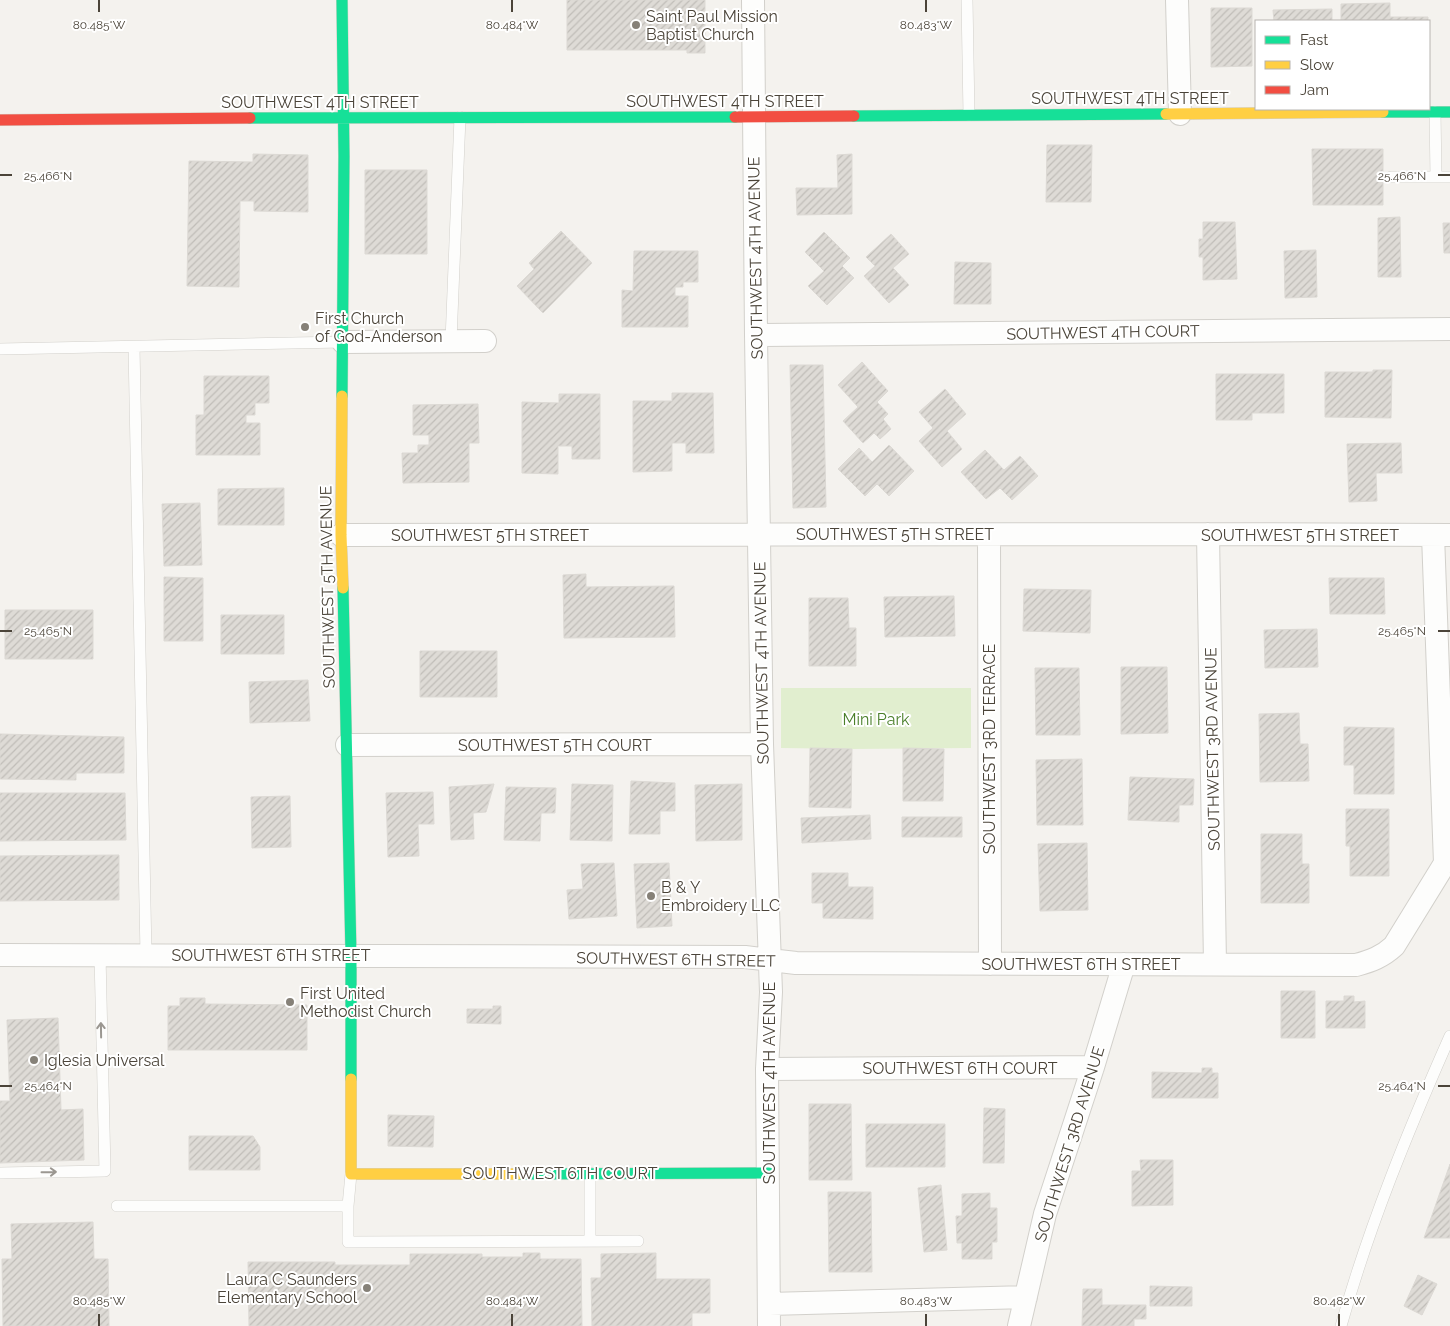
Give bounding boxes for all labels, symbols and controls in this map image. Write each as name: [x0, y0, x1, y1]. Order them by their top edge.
place label: Saint Paul Mission Baptist Church: [646, 7, 778, 44]
text: 80.485°W: [73, 18, 126, 32]
text: 80.484°W: [486, 18, 539, 32]
text: 80.483°W: [900, 18, 953, 32]
marker: Saint Paul Mission Baptist Church: [630, 19, 642, 31]
legend: [1255, 20, 1430, 110]
text: Fast: [1300, 31, 1328, 49]
text: Slow: [1300, 56, 1334, 74]
text: Jam: [1300, 81, 1329, 99]
street label: SOUTHWEST 4TH STREET: [1031, 89, 1229, 108]
street label: SOUTHWEST 4TH STREET: [626, 92, 824, 111]
street label: SOUTHWEST 4TH STREET: [221, 93, 419, 112]
street label: SOUTHWEST 4TH AVENUE: [744, 156, 767, 359]
text: 25.466°N: [24, 169, 72, 183]
text: 25.466°N: [1378, 169, 1426, 183]
place label: First Church of God-Anderson: [315, 309, 443, 346]
marker: First Church of God-Anderson: [299, 321, 311, 333]
street label: SOUTHWEST 4TH COURT: [1006, 321, 1200, 344]
street label: SOUTHWEST 5TH AVENUE: [316, 485, 339, 689]
street label: SOUTHWEST 5TH STREET: [796, 525, 994, 544]
street label: SOUTHWEST 5TH STREET: [391, 526, 589, 545]
street label: SOUTHWEST 5TH STREET: [1201, 526, 1399, 545]
street label: SOUTHWEST 4TH AVENUE: [750, 561, 773, 764]
text: 25.465°N: [24, 624, 72, 638]
text: 25.465°N: [1378, 624, 1426, 638]
street label: SOUTHWEST 3RD TERRACE: [980, 644, 999, 854]
street label: SOUTHWEST 3RD AVENUE: [1201, 647, 1224, 851]
park label: Mini Park: [842, 710, 910, 729]
street label: SOUTHWEST 5TH COURT: [458, 736, 652, 755]
place label: B & Y Embroidery LLC: [661, 878, 780, 915]
marker: B & Y Embroidery LLC: [645, 890, 657, 902]
street label: SOUTHWEST 6TH STREET: [171, 946, 371, 965]
street label: SOUTHWEST 6TH STREET: [576, 948, 776, 971]
street label: SOUTHWEST 6TH STREET: [981, 955, 1181, 974]
street label: SOUTHWEST 4TH AVENUE: [760, 981, 779, 1184]
place label: First United Methodist Church: [300, 984, 431, 1021]
marker: First United Methodist Church: [284, 996, 296, 1008]
one-way arrow: [97, 1022, 106, 1038]
street label: SOUTHWEST 3RD AVENUE: [1031, 1044, 1108, 1244]
place label: Iglesia Universal: [44, 1051, 165, 1070]
marker: Iglesia Universal: [28, 1054, 40, 1066]
street label: SOUTHWEST 6TH COURT: [862, 1059, 1058, 1078]
text: 25.464°N: [24, 1079, 72, 1093]
text: 25.464°N: [1378, 1079, 1426, 1093]
street label: SOUTHWEST 6TH COURT: [462, 1164, 658, 1183]
one-way arrow: [40, 1167, 56, 1177]
place label: Laura C Saunders Elementary School: [217, 1270, 358, 1307]
marker: Laura C Saunders Elementary School: [361, 1282, 373, 1294]
text: 80.485°W: [73, 1294, 126, 1308]
text: 80.484°W: [486, 1294, 539, 1308]
text: 80.483°W: [900, 1294, 953, 1308]
text: 80.482°W: [1313, 1294, 1366, 1308]

